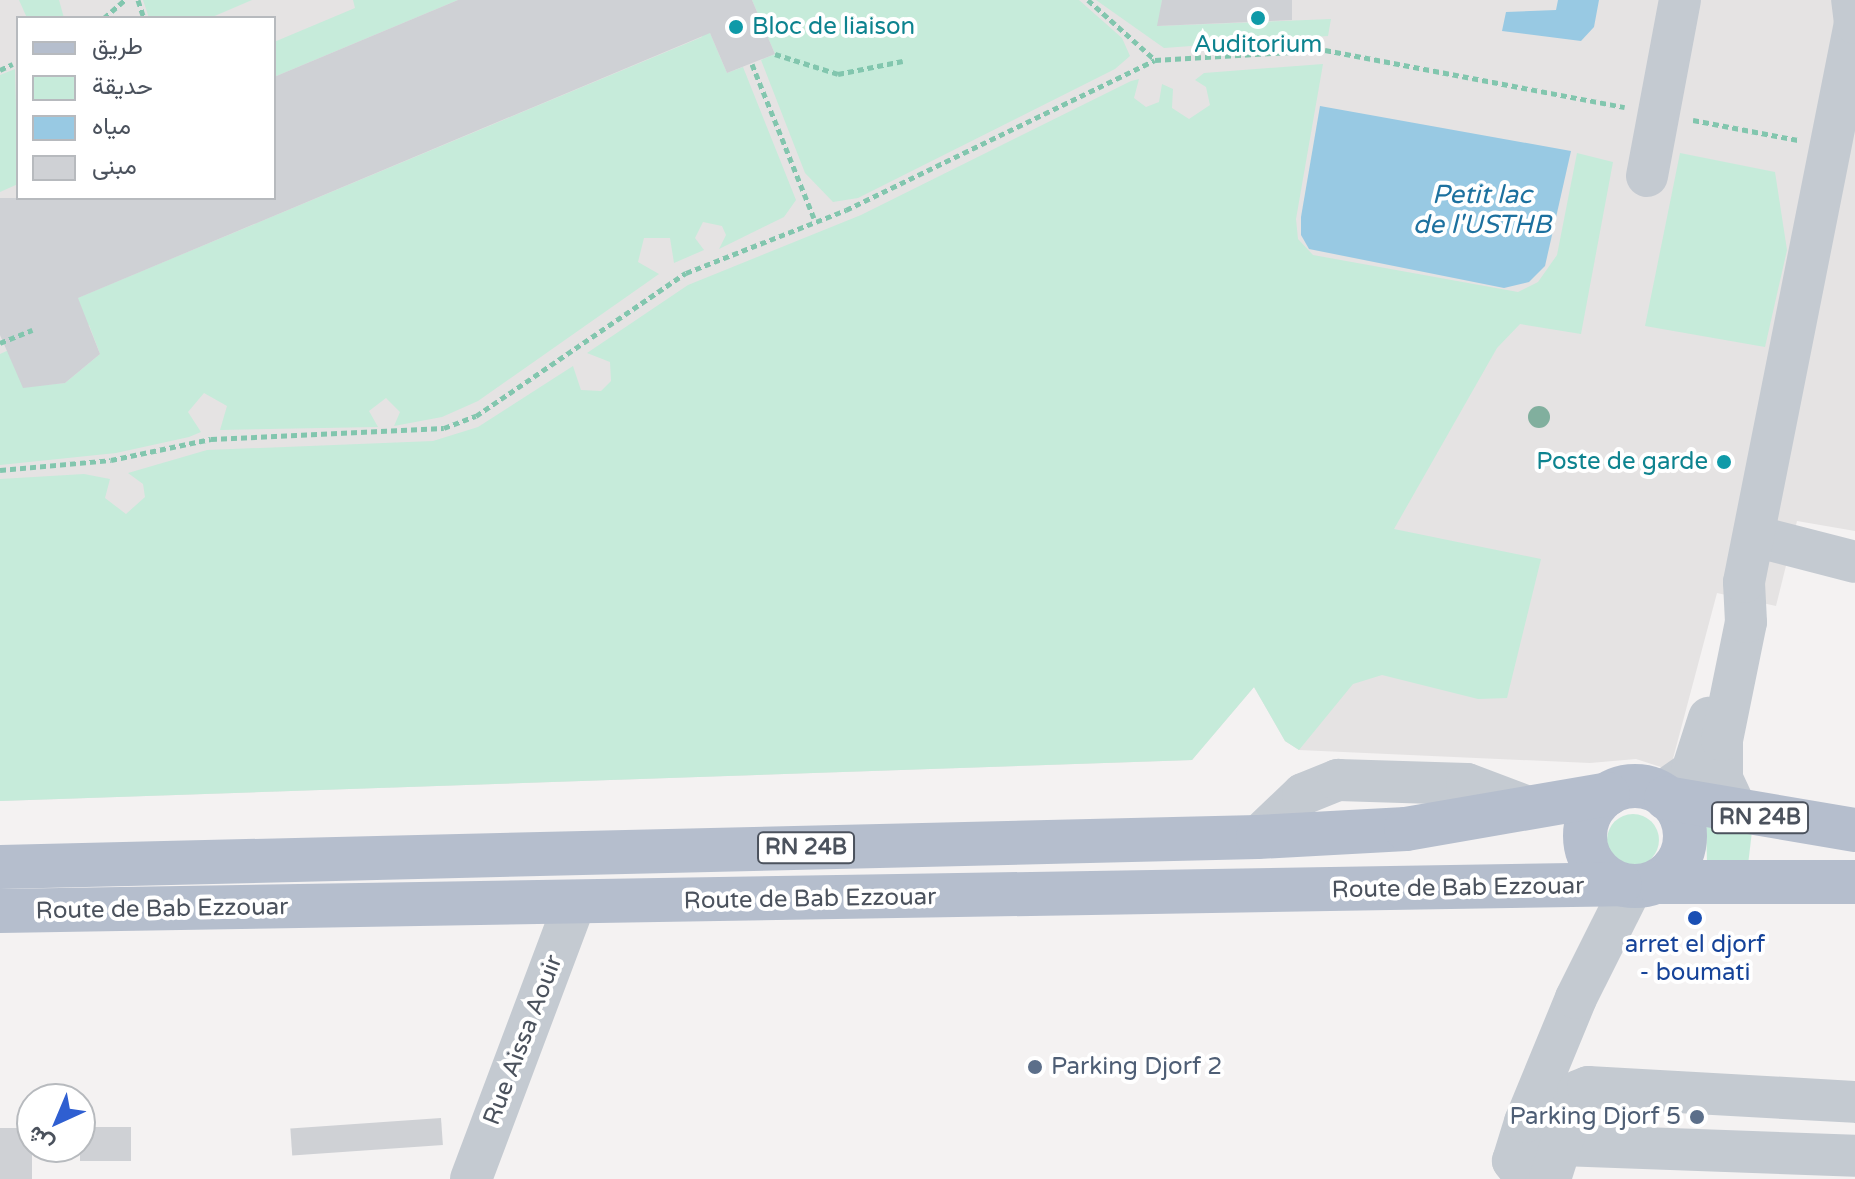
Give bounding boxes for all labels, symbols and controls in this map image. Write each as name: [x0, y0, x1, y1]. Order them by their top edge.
marker: Auditorium: [1249, 9, 1267, 27]
place label: Bloc de liaison: [752, 13, 915, 41]
legend: [16, 16, 276, 200]
marker: Bloc de liaison: [727, 18, 745, 36]
place label: Auditorium: [1194, 31, 1322, 59]
text: طريق: [92, 32, 143, 61]
text: حديقة: [92, 72, 153, 101]
text: مياه: [92, 112, 131, 141]
text: مبنى: [92, 152, 137, 181]
water label: Petit lac de l'USTHB: [1413, 179, 1551, 240]
place label: Poste de garde: [1536, 448, 1708, 476]
marker: Poste de garde: [1715, 453, 1733, 471]
road number: RN 24B: [1710, 800, 1810, 836]
road number: RN 24B: [756, 830, 856, 866]
street label: Route de Bab Ezzouar: [1331, 871, 1585, 905]
street label: Route de Bab Ezzouar: [683, 882, 937, 916]
street label: Route de Bab Ezzouar: [35, 892, 289, 926]
marker: arret el djorf - boumati: [1686, 909, 1704, 927]
place label: arret el djorf - boumati: [1625, 931, 1765, 987]
street label: Rue Aissa Aouir: [477, 951, 569, 1129]
place label: Parking Djorf 2: [1051, 1053, 1222, 1081]
marker: Parking Djorf 2: [1026, 1058, 1044, 1076]
north arrow: [16, 1083, 96, 1163]
place label: Parking Djorf 5: [1510, 1103, 1681, 1131]
marker: Parking Djorf 5: [1688, 1108, 1706, 1126]
text: ش: [22, 1120, 59, 1157]

